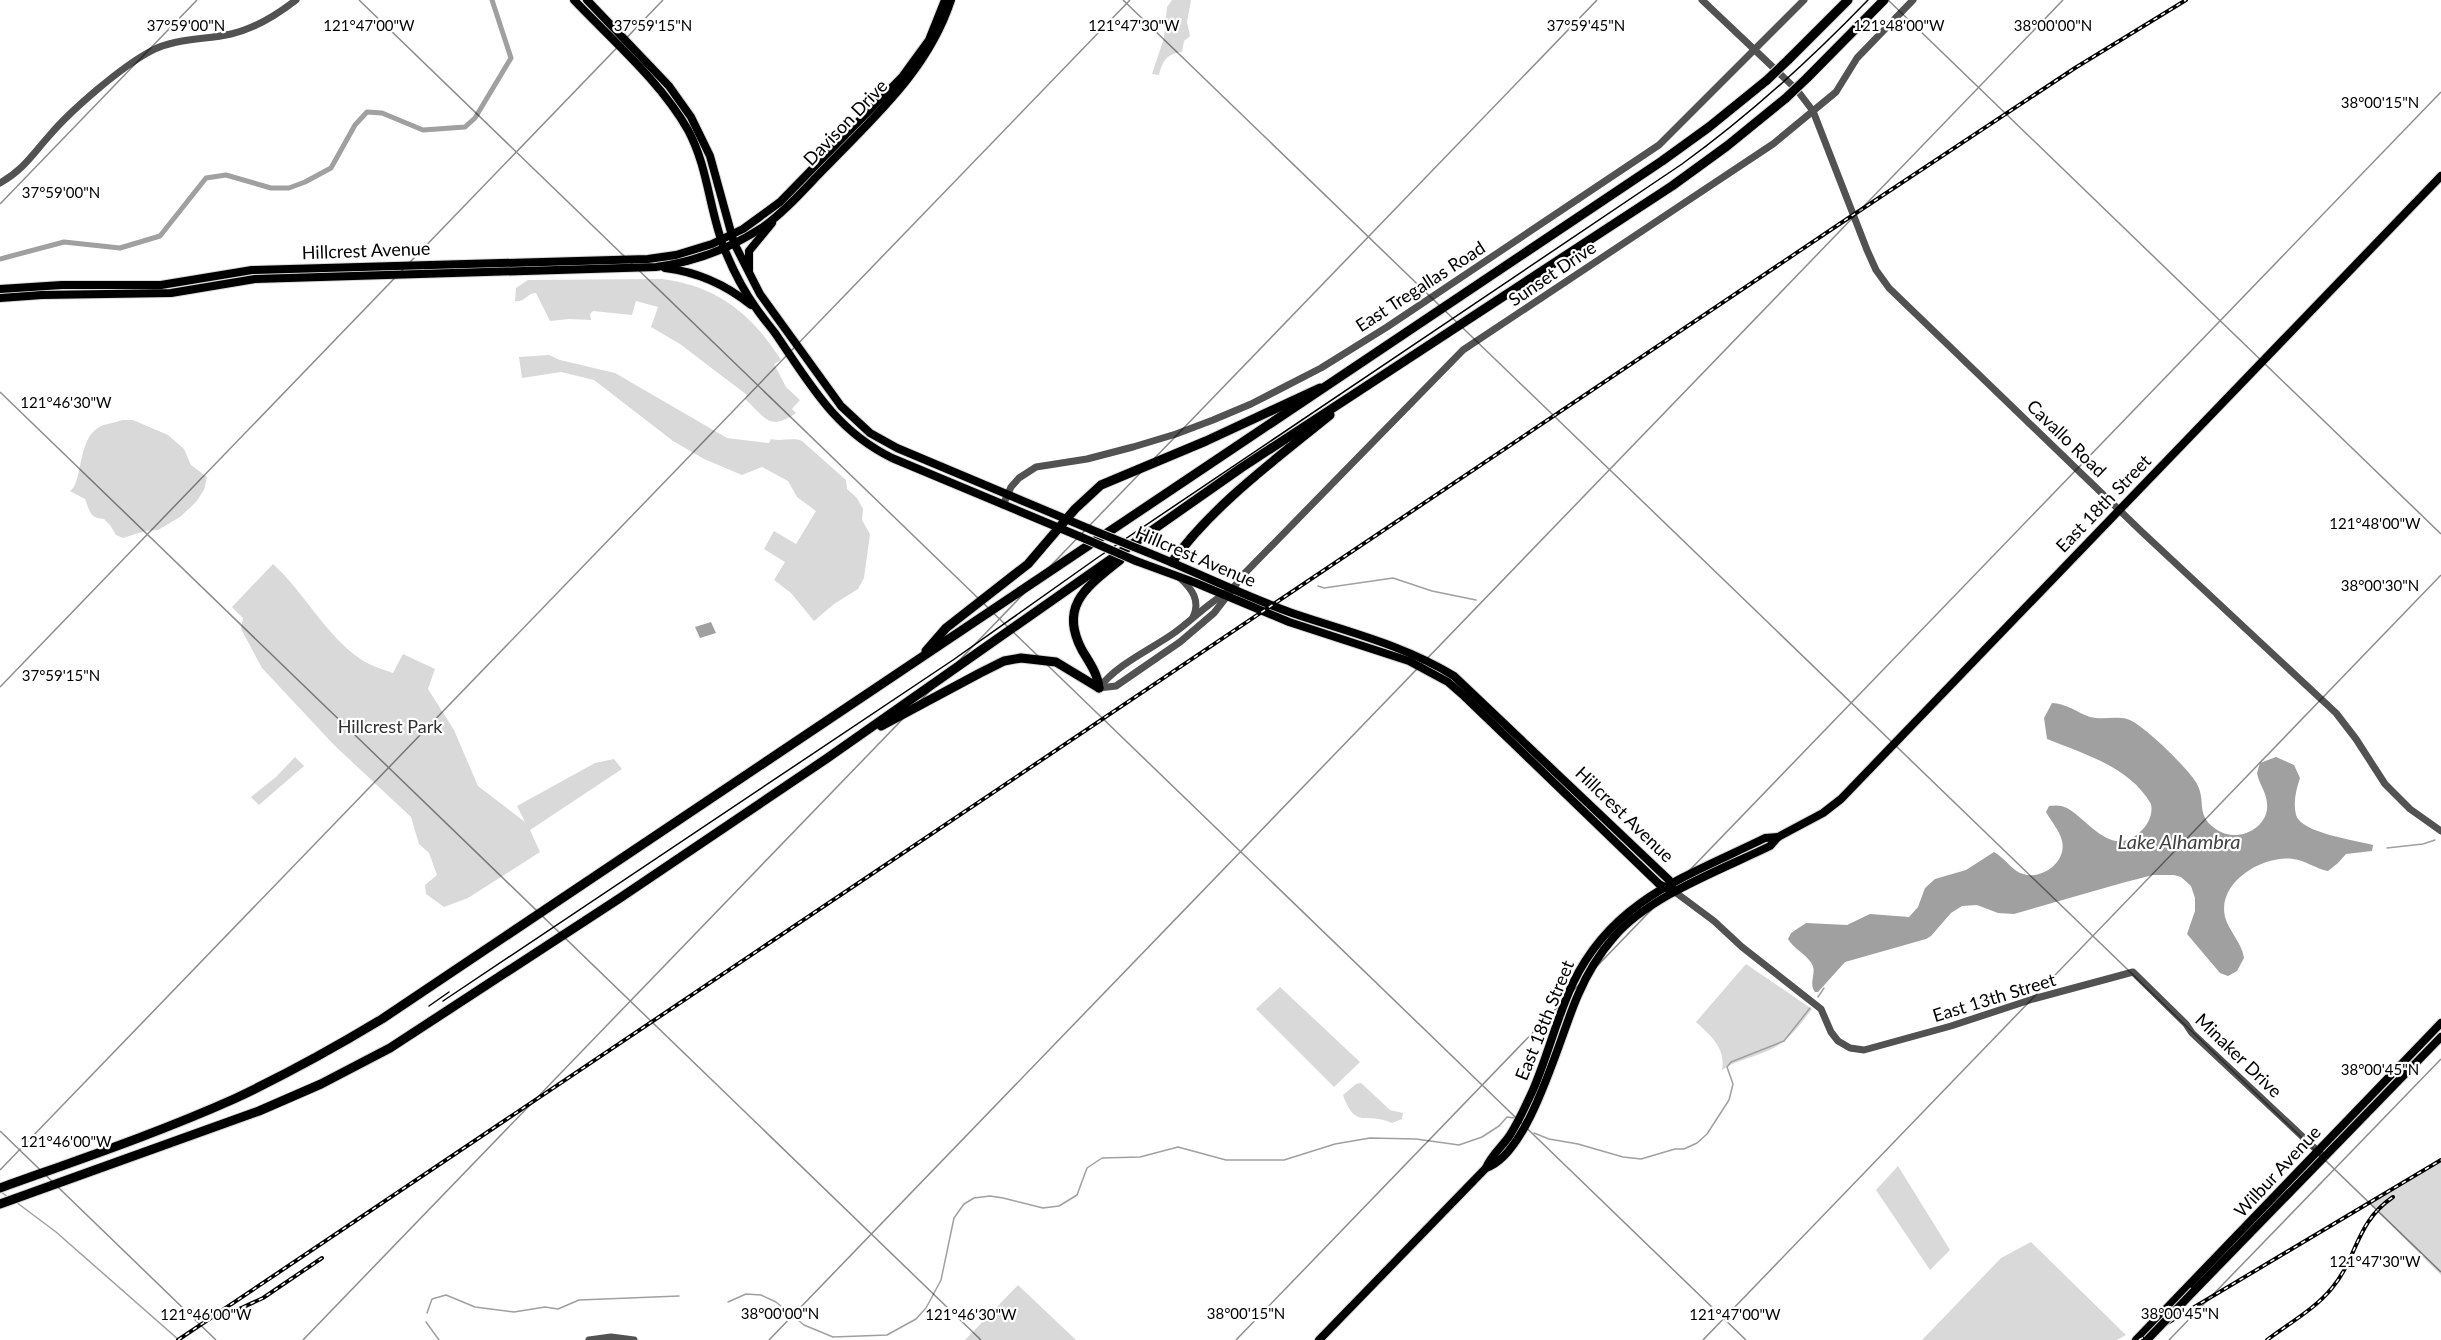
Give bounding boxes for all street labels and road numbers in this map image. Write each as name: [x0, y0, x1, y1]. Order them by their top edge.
street label: Davison Drive: [798, 74, 892, 170]
street label: East Tregallas Road: [1351, 236, 1489, 336]
street label: Sunset Drive: [1504, 236, 1600, 310]
street label: Hillcrest Avenue: [301, 237, 431, 263]
street label: Cavallo Road: [2023, 395, 2111, 481]
street label: East 18th Street: [2051, 449, 2156, 556]
street label: Hillcrest Avenue: [1133, 521, 1259, 591]
street label: Hillcrest Avenue: [1571, 761, 1679, 867]
street label: East 18th Street: [1510, 956, 1578, 1083]
street label: East 13th Street: [1930, 968, 2059, 1026]
street label: Minaker Drive: [2191, 1008, 2287, 1102]
street label: Wilbur Avenue: [2229, 1121, 2325, 1221]

